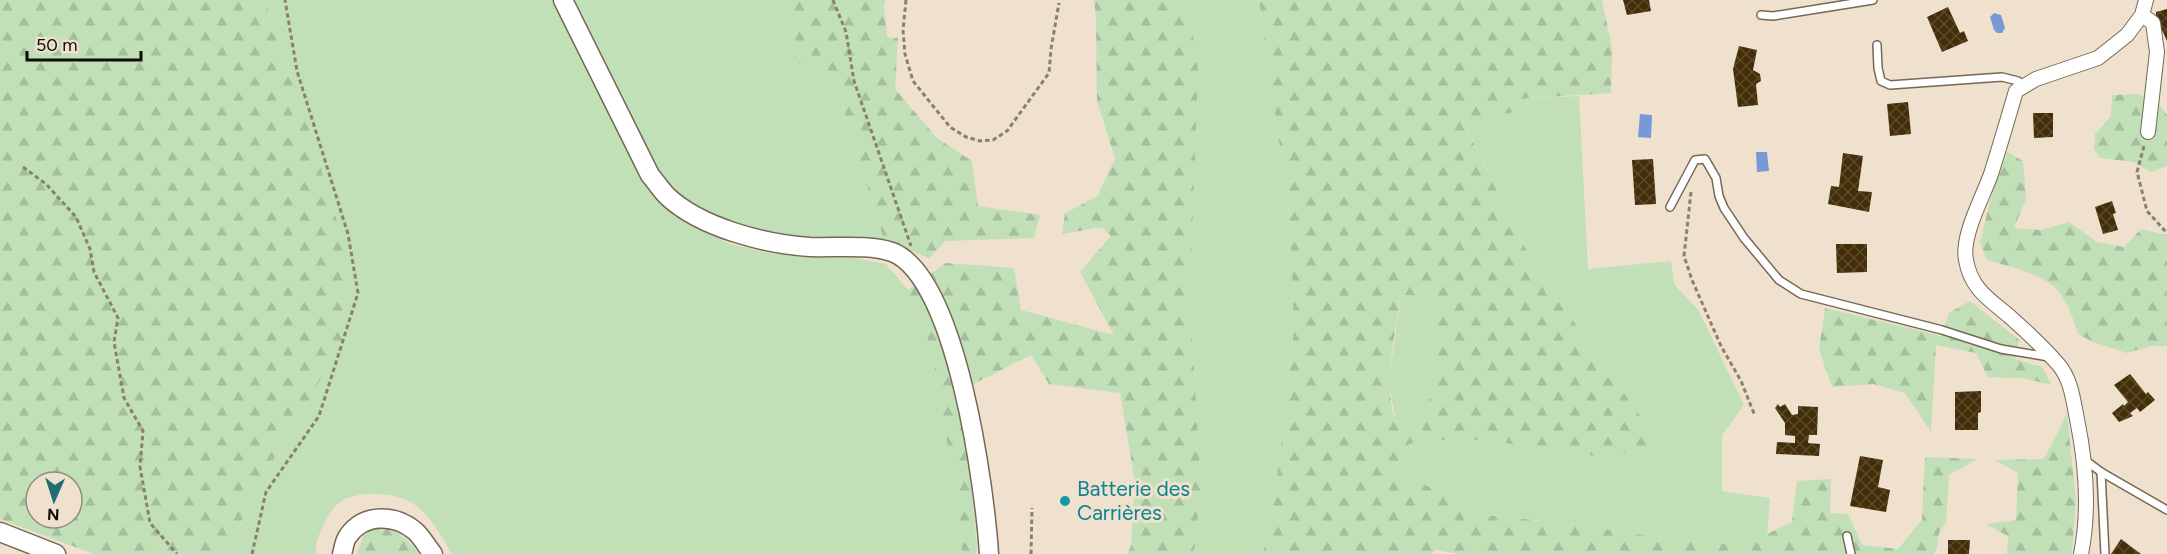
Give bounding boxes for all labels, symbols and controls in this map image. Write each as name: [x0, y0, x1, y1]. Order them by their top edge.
scale bar: [27, 24, 141, 62]
text: 50 m: [36, 34, 78, 56]
north arrow: [24, 470, 84, 530]
place label: Batterie des Carrières: [1077, 476, 1190, 525]
marker: Batterie des Carrières: [1058, 494, 1072, 508]
text: N: [47, 505, 60, 524]

